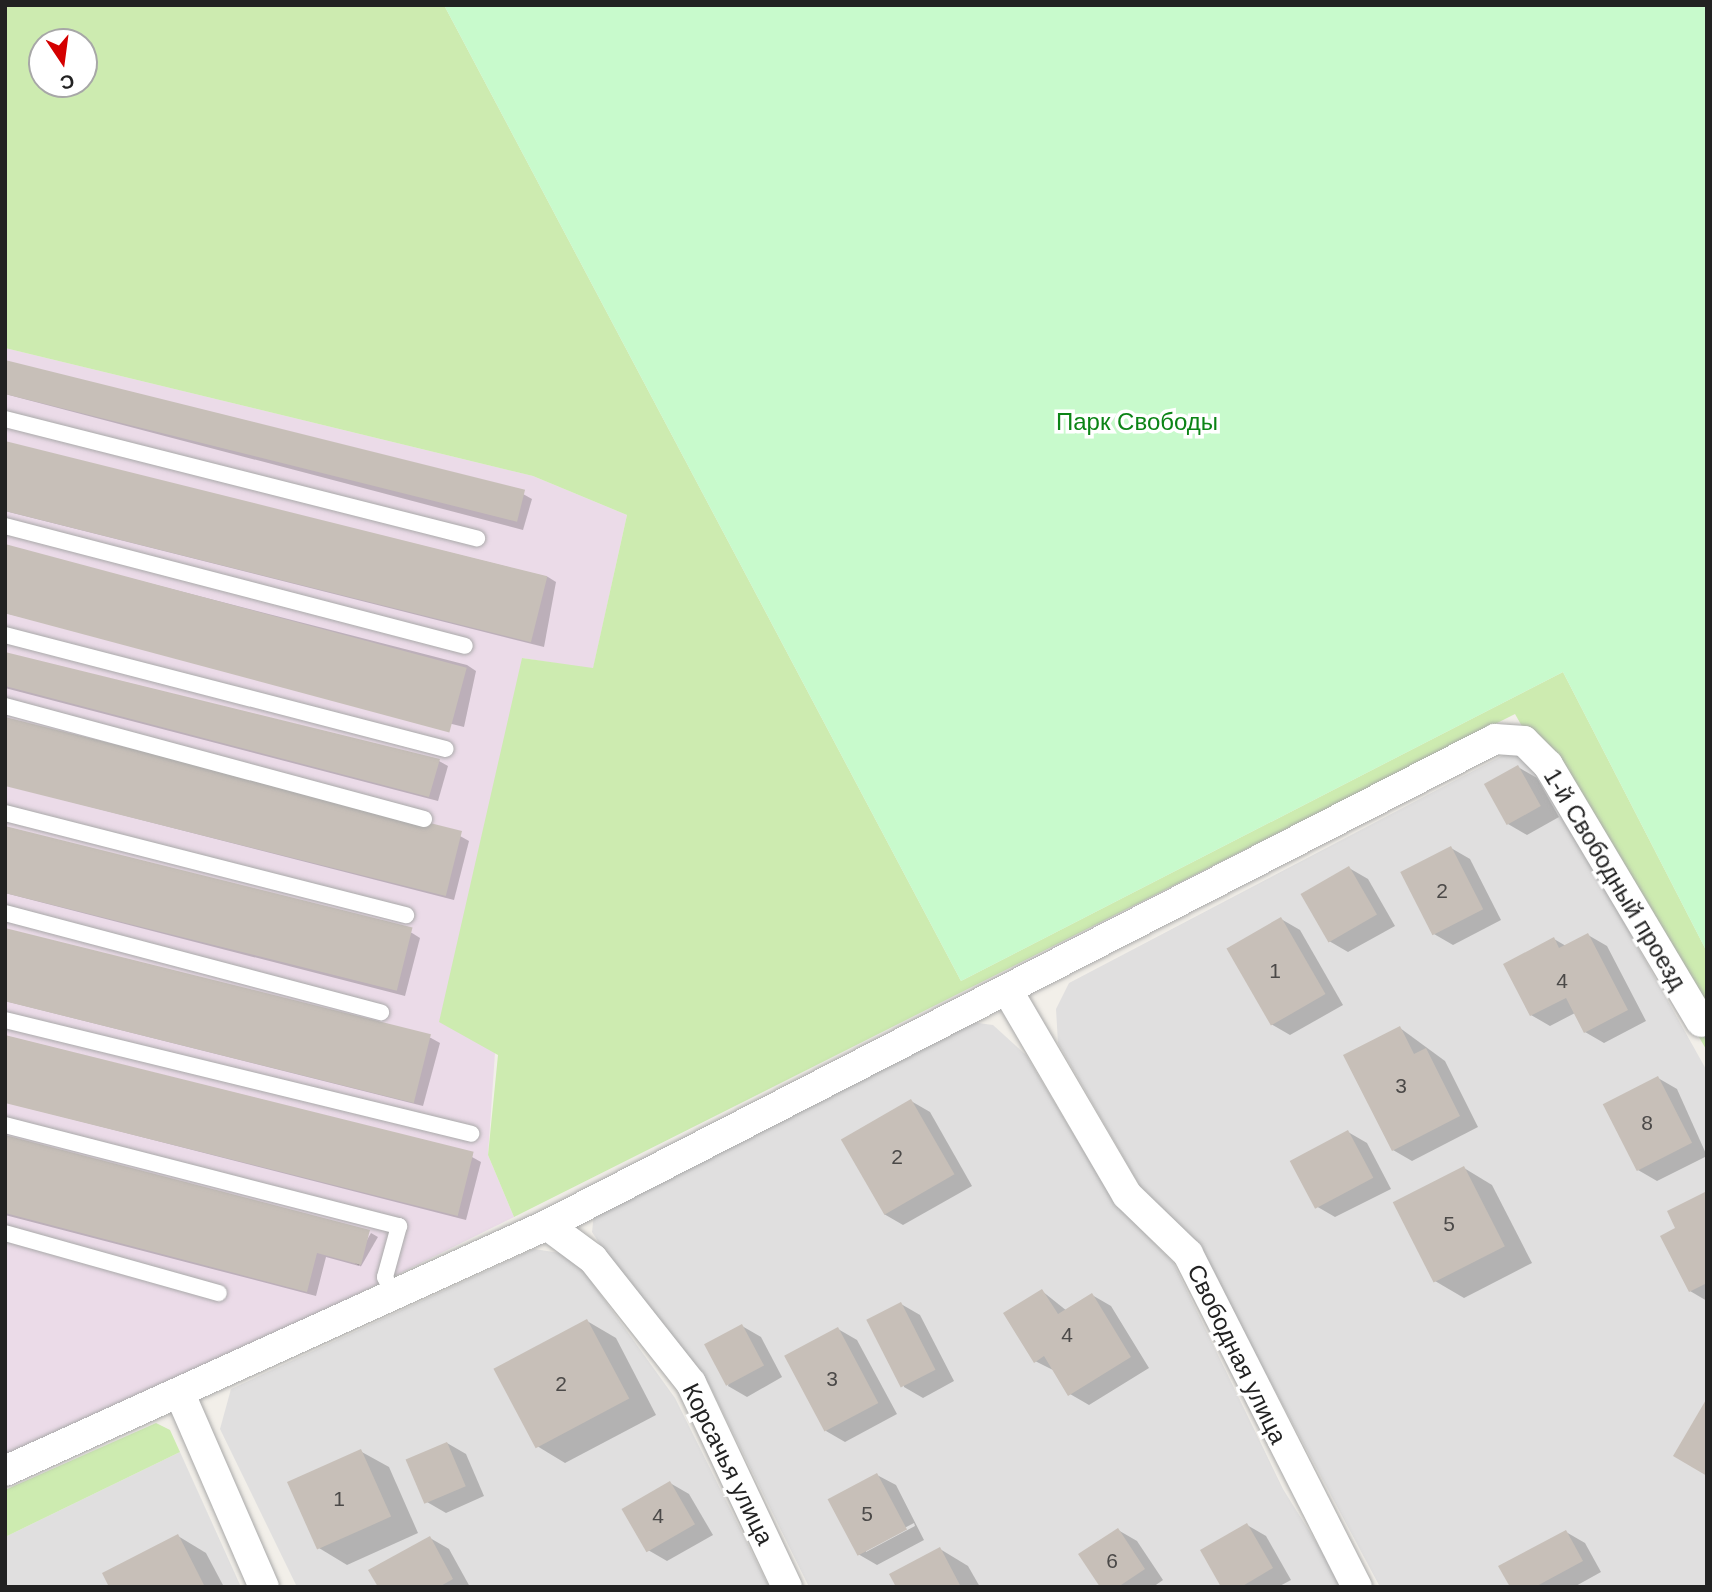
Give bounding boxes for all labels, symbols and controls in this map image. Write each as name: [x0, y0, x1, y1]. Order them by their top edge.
north arrow: [28, 28, 98, 98]
text: С: [58, 70, 76, 94]
park label: Парк Свободы: [1056, 408, 1218, 436]
street label: 1-й Свободный проезд: [1538, 763, 1692, 995]
house number: 2: [1436, 878, 1448, 904]
house number: 1: [1269, 958, 1281, 984]
house number: 4: [1556, 968, 1568, 994]
house number: 3: [1395, 1073, 1407, 1099]
house number: 8: [1641, 1110, 1653, 1136]
house number: 2: [891, 1144, 903, 1170]
house number: 5: [1443, 1211, 1455, 1237]
street label: Свободная улица: [1181, 1260, 1293, 1448]
house number: 4: [1061, 1322, 1073, 1348]
house number: 3: [826, 1366, 838, 1392]
house number: 2: [555, 1371, 567, 1397]
street label: Корсачья улица: [676, 1379, 780, 1549]
house number: 1: [333, 1486, 345, 1512]
house number: 5: [861, 1501, 873, 1527]
house number: 4: [652, 1503, 664, 1529]
house number: 6: [1106, 1548, 1118, 1574]

